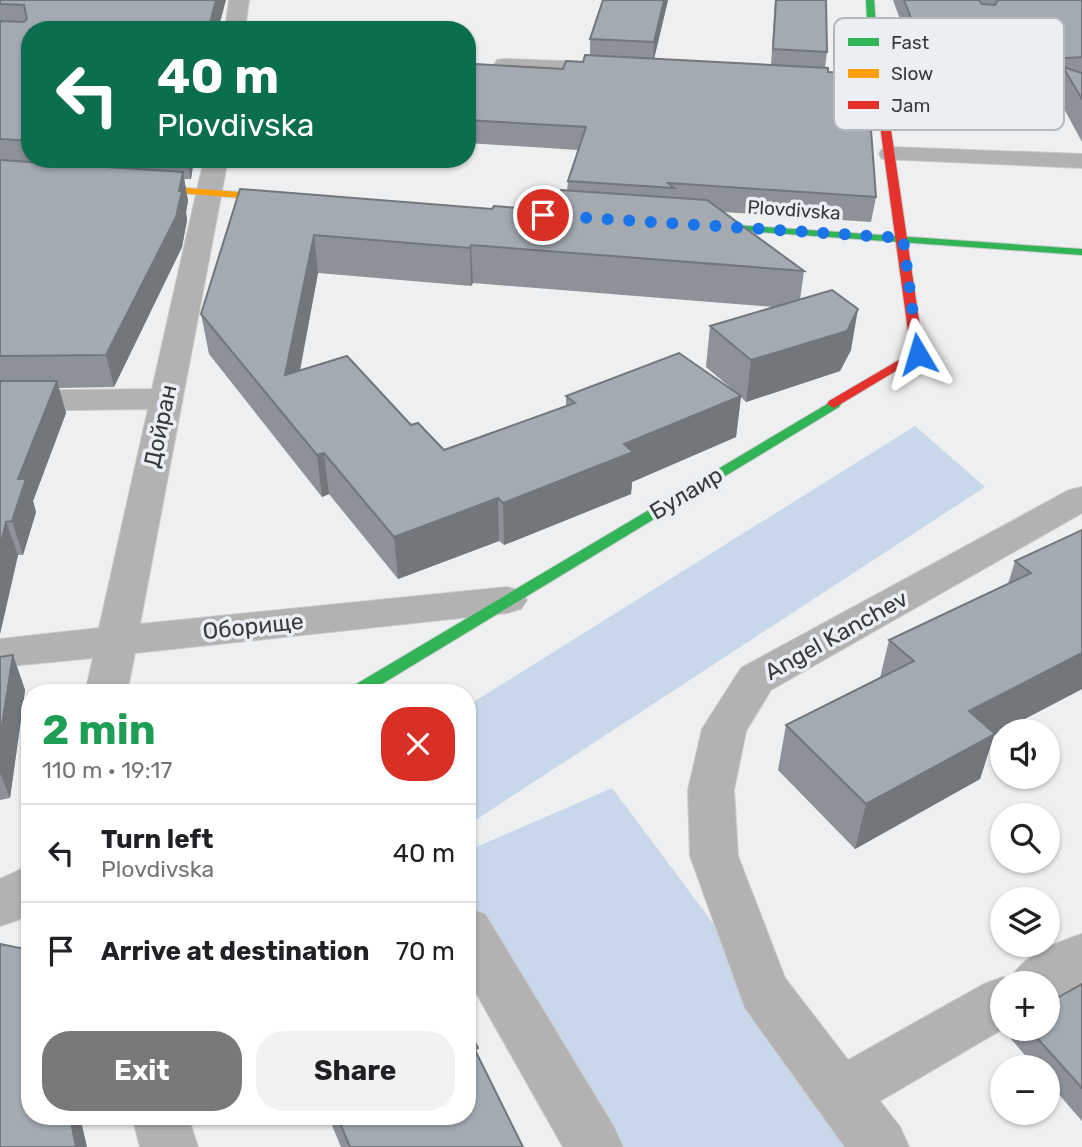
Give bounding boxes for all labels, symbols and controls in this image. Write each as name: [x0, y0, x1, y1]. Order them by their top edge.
legend: [834, 18, 1064, 130]
text: Fast: [891, 31, 930, 54]
text: 40 m: [157, 47, 279, 105]
icon: left: [42, 49, 133, 140]
text: Slow: [891, 62, 933, 85]
text: Jam: [891, 94, 930, 117]
text: Plovdivska: [157, 106, 314, 144]
pin: [513, 185, 573, 245]
street label: Plovdivska: [747, 195, 841, 225]
icon: arrive: [524, 196, 562, 234]
position arrow: [881, 317, 955, 391]
street label: Дойран: [138, 382, 182, 470]
street label: Булаир: [644, 460, 728, 526]
street label: Angel Kanchev: [760, 584, 913, 686]
street label: Оборище: [201, 607, 305, 645]
text: 2 min: [42, 705, 156, 755]
button: close: [381, 707, 455, 781]
map controls: [990, 719, 1060, 1125]
button: sound: [990, 719, 1060, 789]
text: 110 m · 19:17: [42, 756, 172, 784]
button: search: [990, 803, 1060, 873]
text: Turn left: [101, 824, 213, 855]
icon: left: [42, 834, 80, 872]
text: 40 m: [393, 838, 455, 869]
text: Plovdivska: [101, 855, 214, 883]
button: layers: [990, 887, 1060, 957]
icon: arrive: [42, 932, 80, 970]
text: Arrive at destination: [101, 936, 369, 967]
text: 70 m: [396, 936, 455, 967]
button: +: [990, 971, 1060, 1041]
button: Exit: [42, 1031, 242, 1111]
button: Share: [256, 1031, 455, 1111]
button: −: [990, 1055, 1060, 1125]

